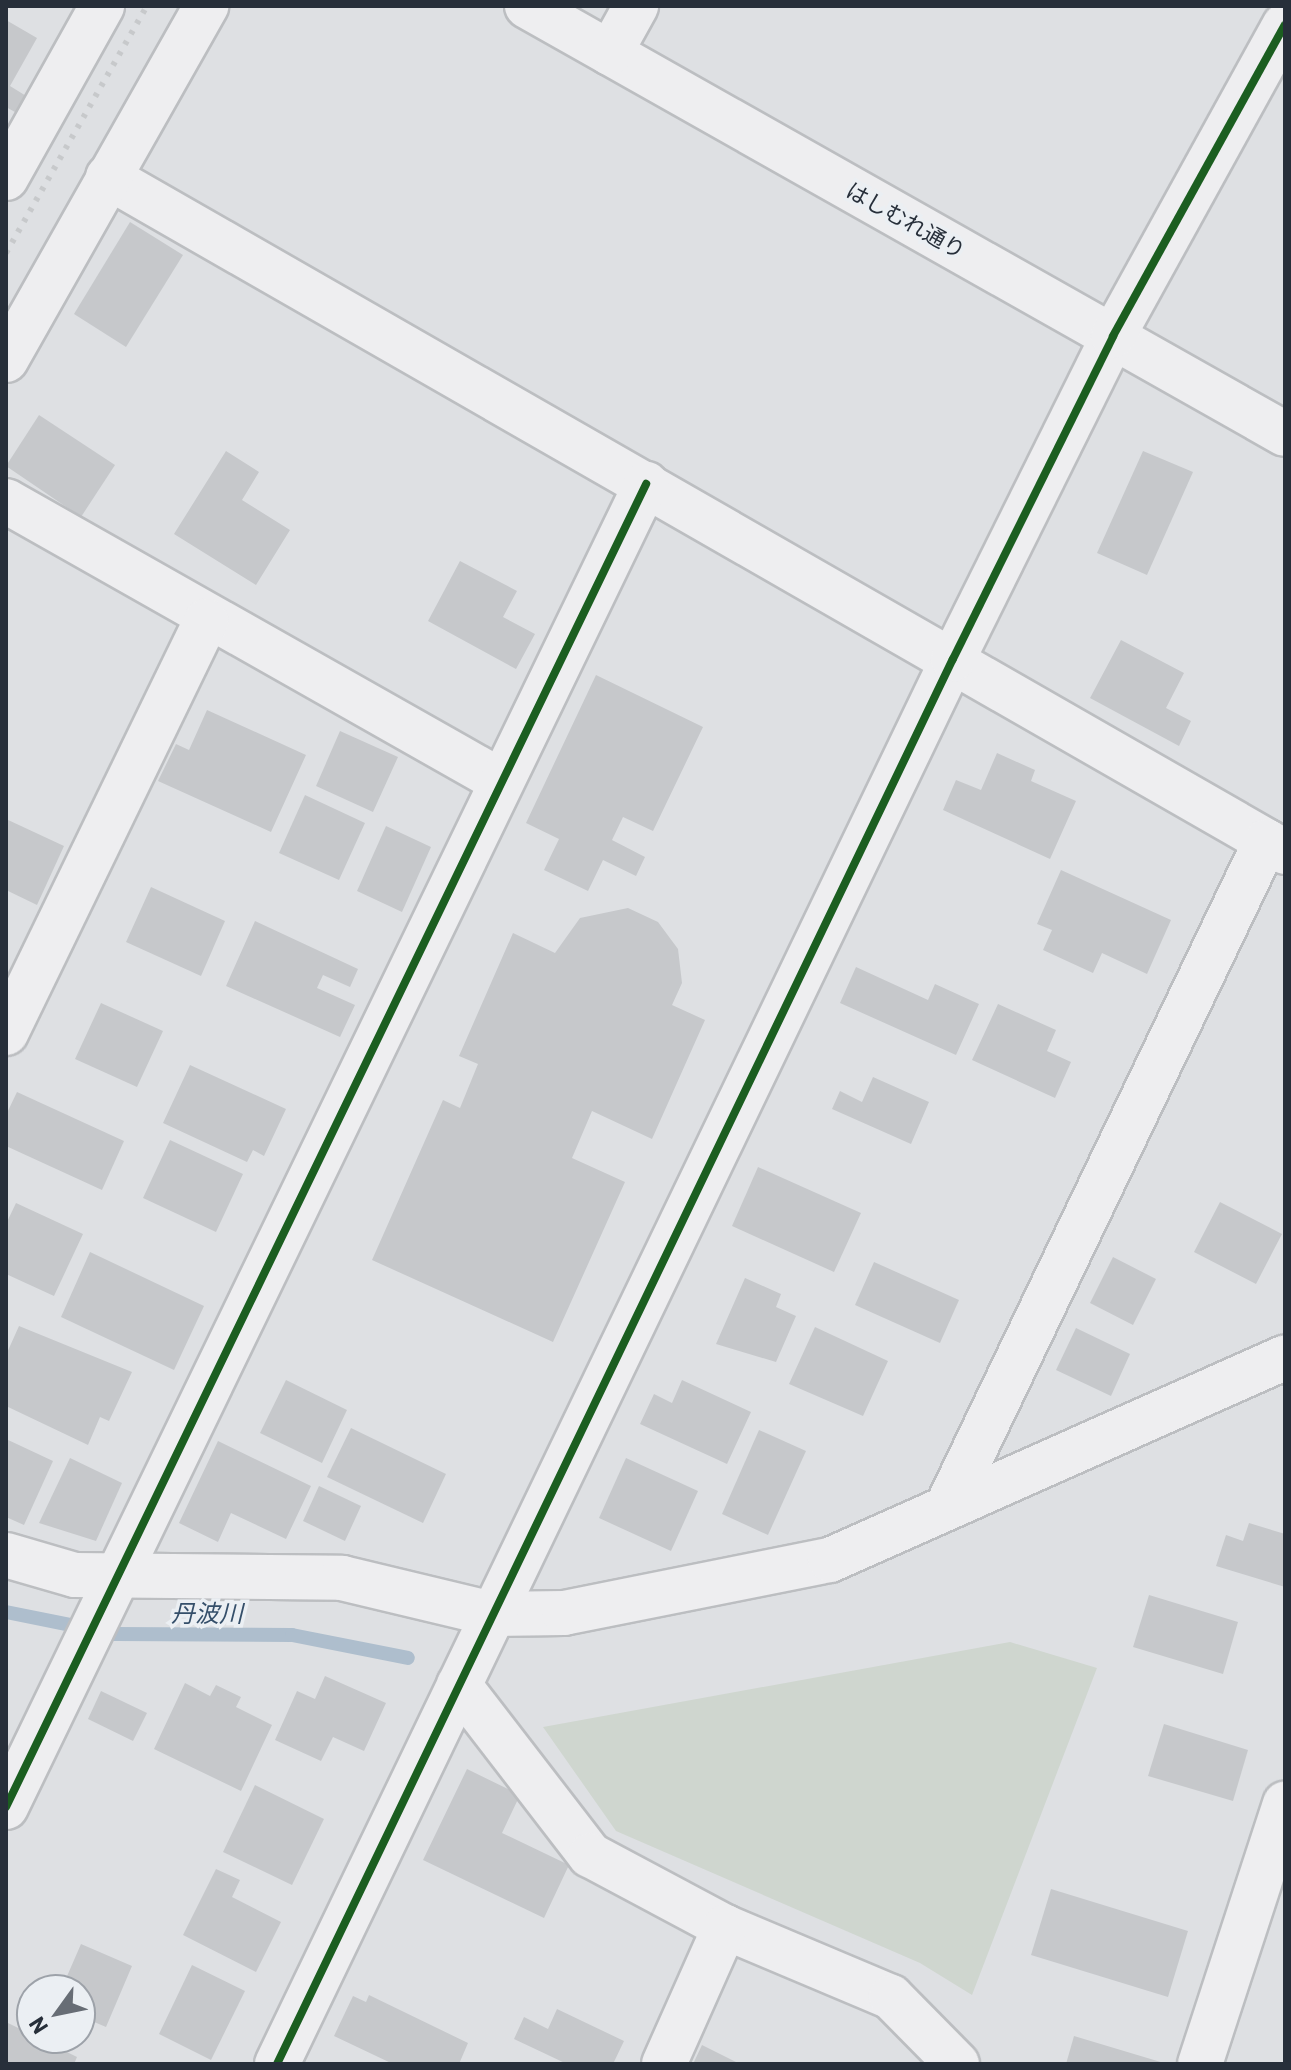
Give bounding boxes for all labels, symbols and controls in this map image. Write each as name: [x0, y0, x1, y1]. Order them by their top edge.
street label: はしむれ通り: [842, 176, 970, 264]
water label: 丹波川: [171, 1599, 243, 1627]
north arrow: [16, 1974, 96, 2054]
text: N: [23, 2013, 52, 2039]

